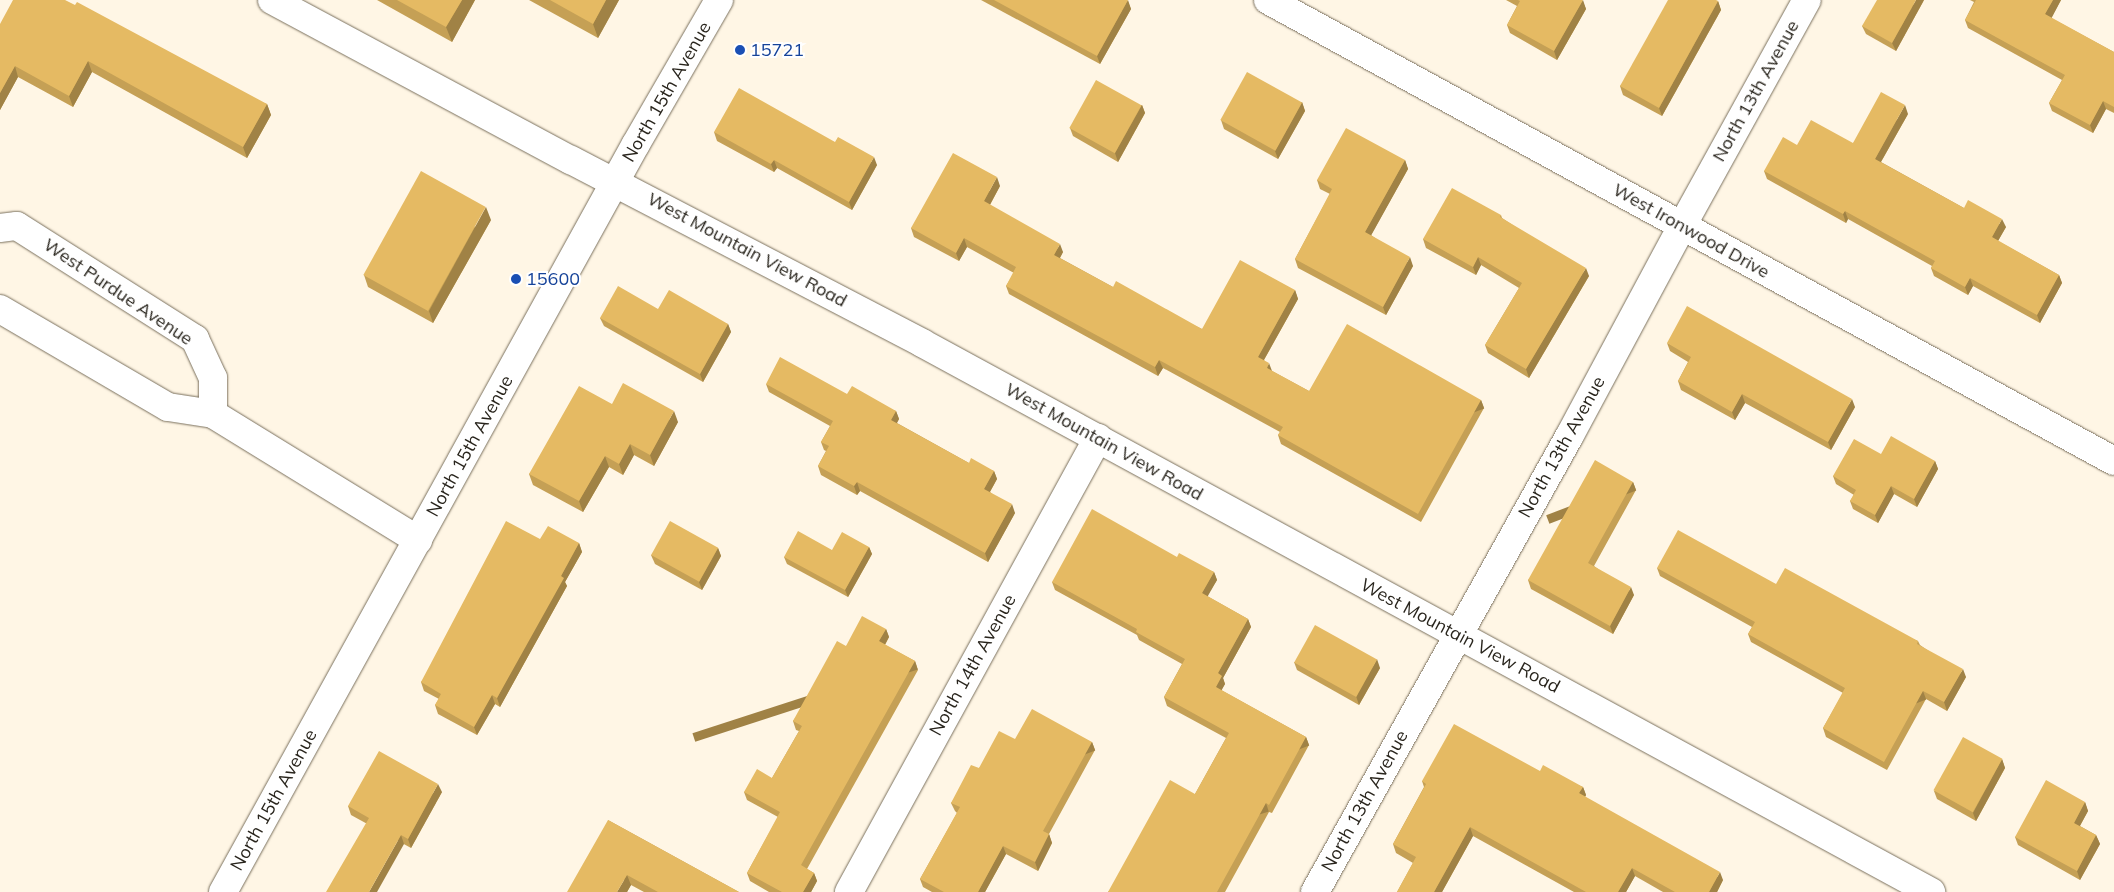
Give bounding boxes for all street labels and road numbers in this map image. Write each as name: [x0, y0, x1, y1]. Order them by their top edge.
street label: North 13th Avenue: [1708, 17, 1804, 165]
street label: North 15th Avenue: [618, 18, 716, 166]
street label: West Ironwood Drive: [1609, 179, 1773, 283]
street label: West Mountain View Road: [644, 188, 850, 312]
street label: West Purdue Avenue: [39, 234, 197, 350]
street label: North 15th Avenue: [422, 372, 518, 520]
street label: North 13th Avenue: [1514, 373, 1610, 521]
street label: West Mountain View Road: [1001, 379, 1207, 505]
street label: West Mountain View Road: [1357, 574, 1563, 698]
street label: North 14th Avenue: [925, 591, 1021, 739]
street label: North 15th Avenue: [226, 726, 322, 874]
street label: North 13th Avenue: [1317, 727, 1413, 875]

